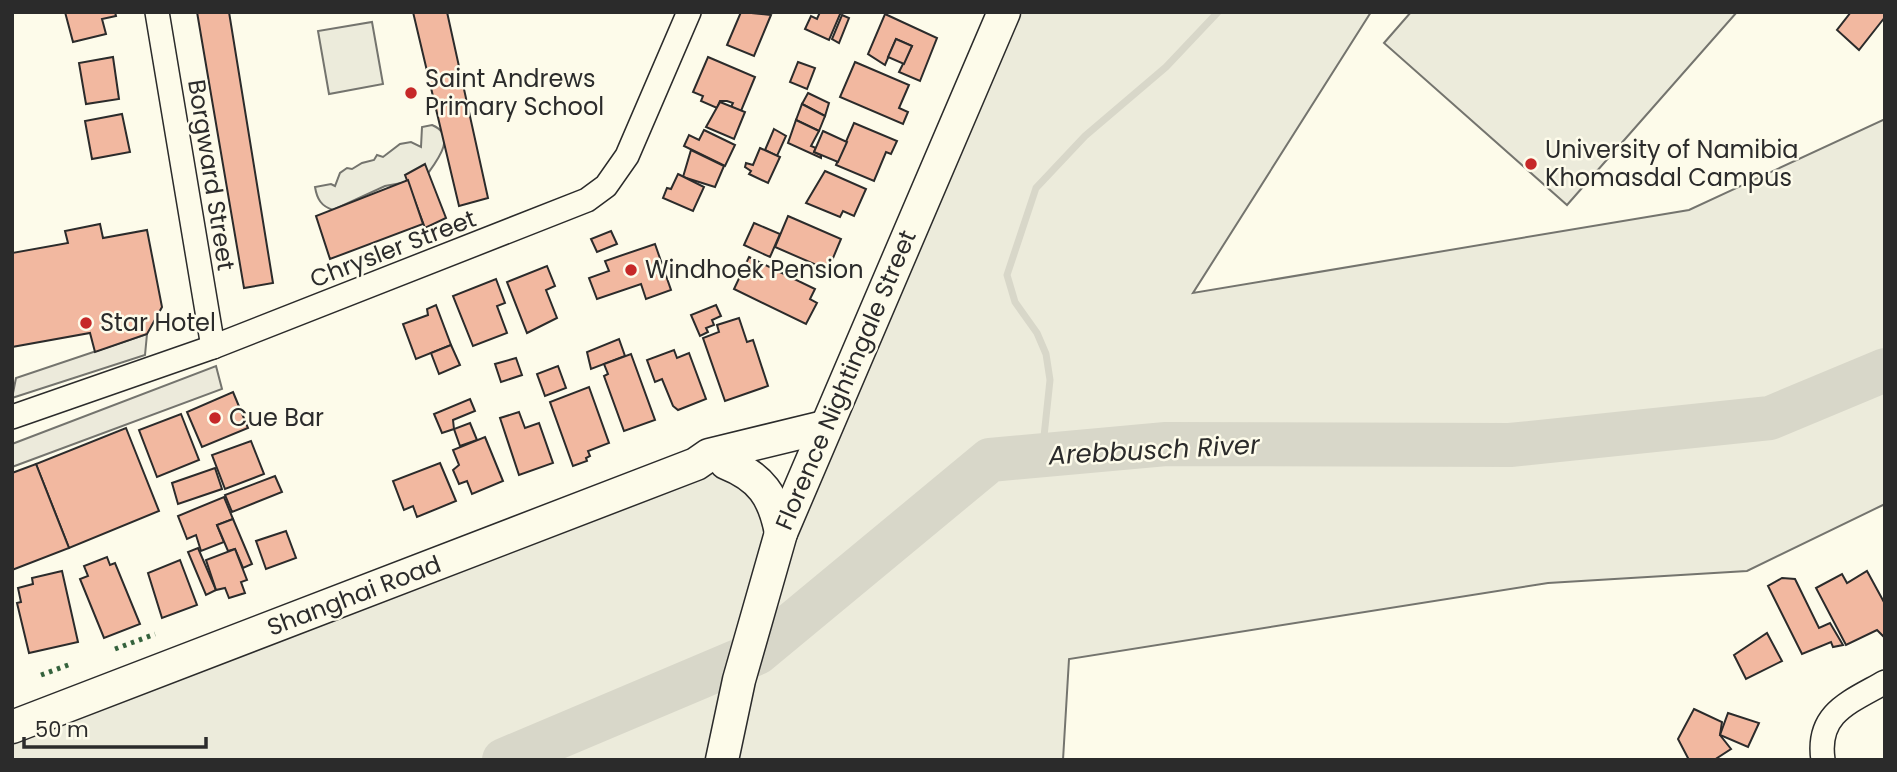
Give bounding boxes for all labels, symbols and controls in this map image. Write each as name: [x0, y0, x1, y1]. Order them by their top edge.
place label: Saint Andrews Primary School: [425, 62, 604, 123]
street label: Borgward Street: [180, 77, 243, 273]
marker: Saint Andrews Primary School: [403, 85, 419, 101]
place label: University of Namibia Khomasdal Campus: [1545, 133, 1799, 194]
marker: University of Namibia Khomasdal Campus: [1523, 156, 1539, 172]
street label: Chrysler Street: [305, 202, 481, 295]
street label: Florence Nightingale Street: [767, 225, 924, 535]
place label: Windhoek Pension: [645, 253, 864, 286]
marker: Windhoek Pension: [623, 262, 639, 278]
place label: Star Hotel: [100, 306, 216, 339]
marker: Star Hotel: [78, 315, 94, 331]
place label: Cue Bar: [229, 401, 324, 434]
marker: Cue Bar: [207, 410, 223, 426]
water label: Arebbusch River: [1046, 426, 1262, 474]
street label: Shanghai Road: [262, 547, 445, 644]
scale bar: [24, 706, 206, 750]
text: 50 m: [35, 715, 89, 744]

